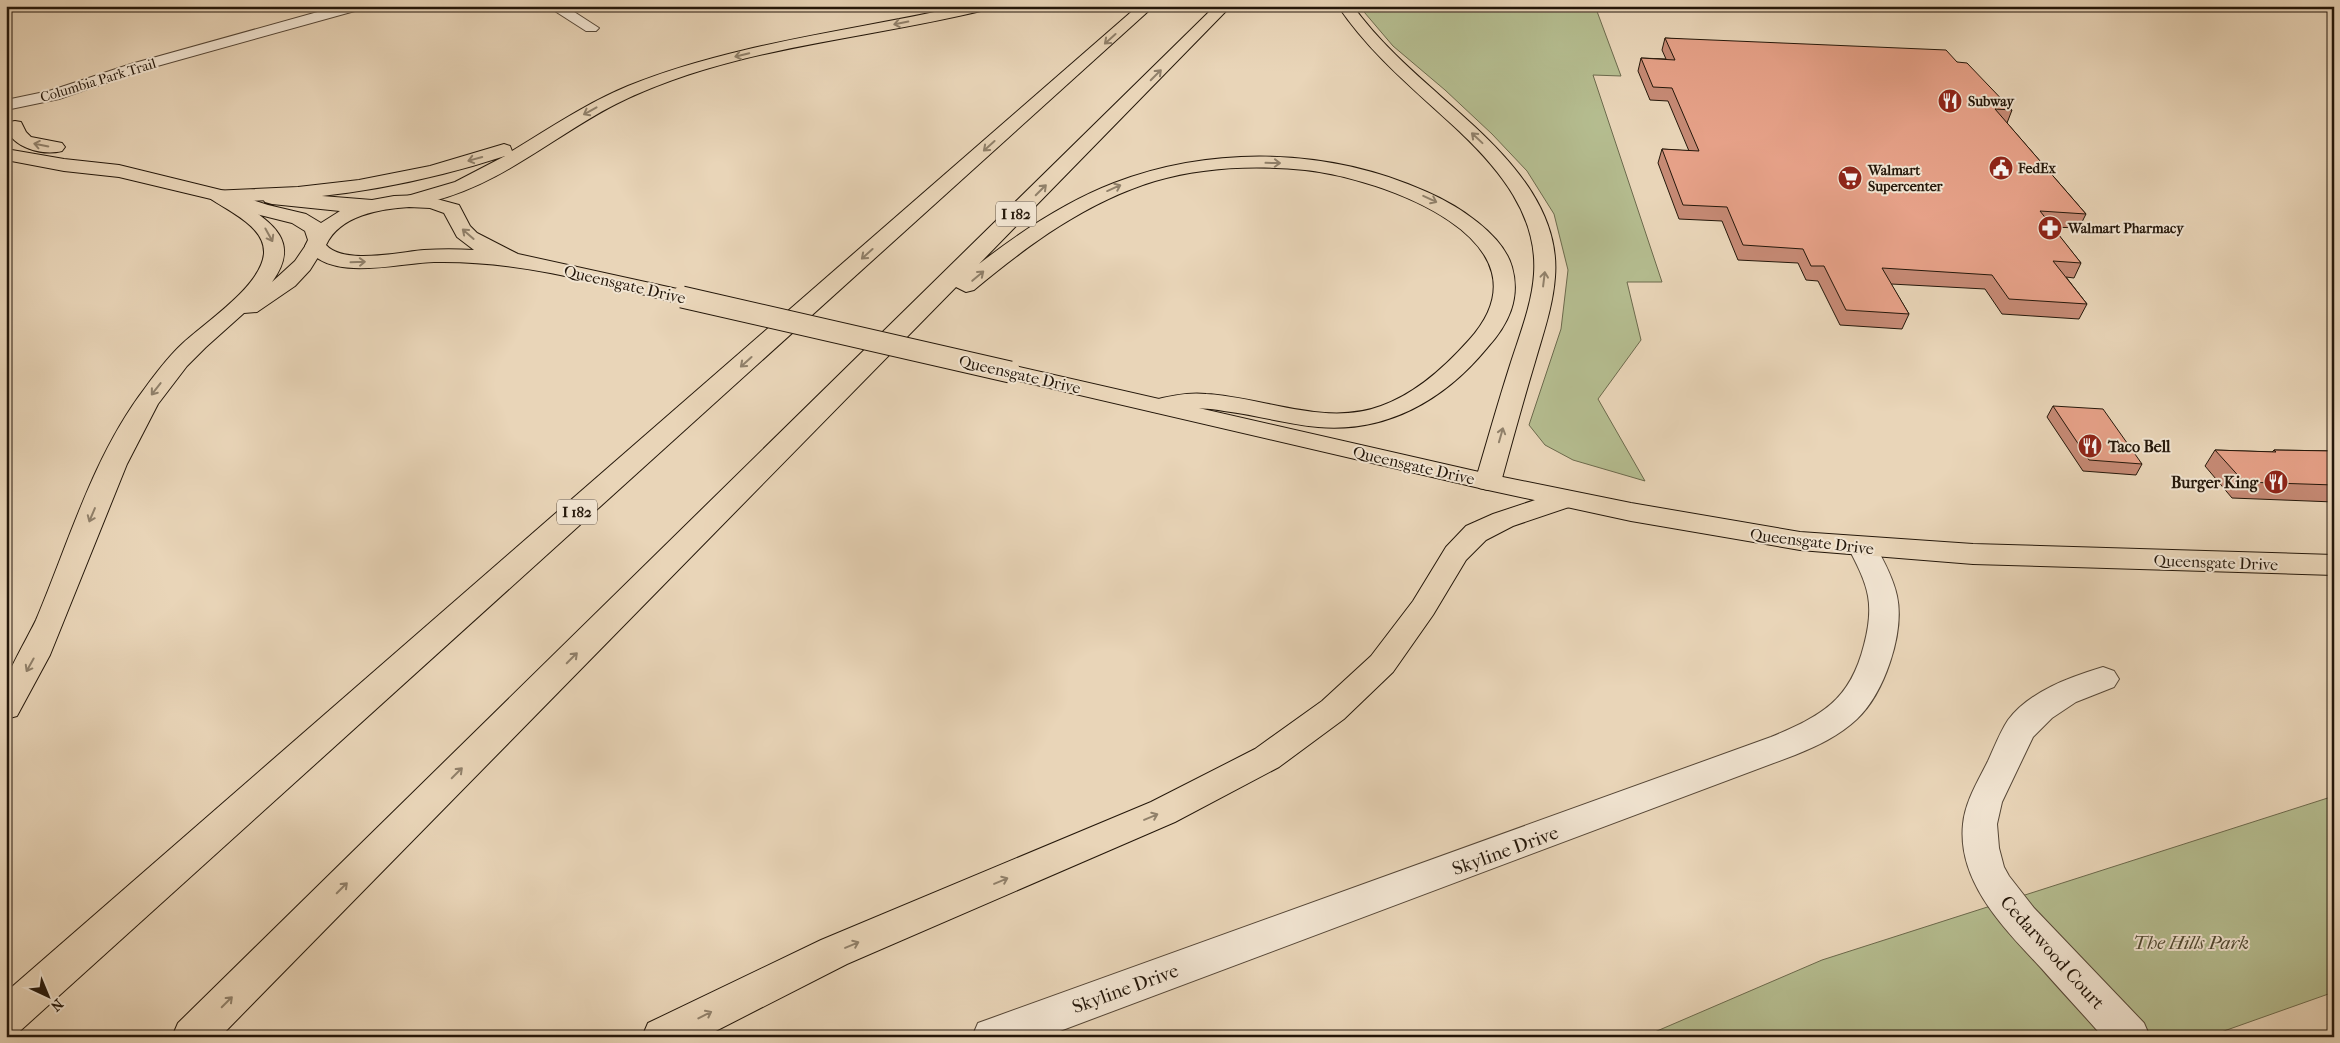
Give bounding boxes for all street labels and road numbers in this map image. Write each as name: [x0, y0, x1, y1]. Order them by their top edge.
street label: Columbia Park Trail: [38, 55, 158, 106]
road number: I 182: [996, 202, 1036, 226]
street label: Queensgate Drive: [562, 261, 688, 308]
street label: Queensgate Drive: [957, 351, 1083, 398]
street label: Queensgate Drive: [1351, 442, 1477, 489]
road number: I 182: [557, 500, 597, 524]
street label: Queensgate Drive: [1749, 524, 1875, 559]
street label: Queensgate Drive: [2153, 551, 2279, 574]
street label: Skyline Drive: [1449, 822, 1561, 880]
street label: Cedarwood Court: [1996, 891, 2109, 1014]
street label: Skyline Drive: [1069, 960, 1181, 1018]

